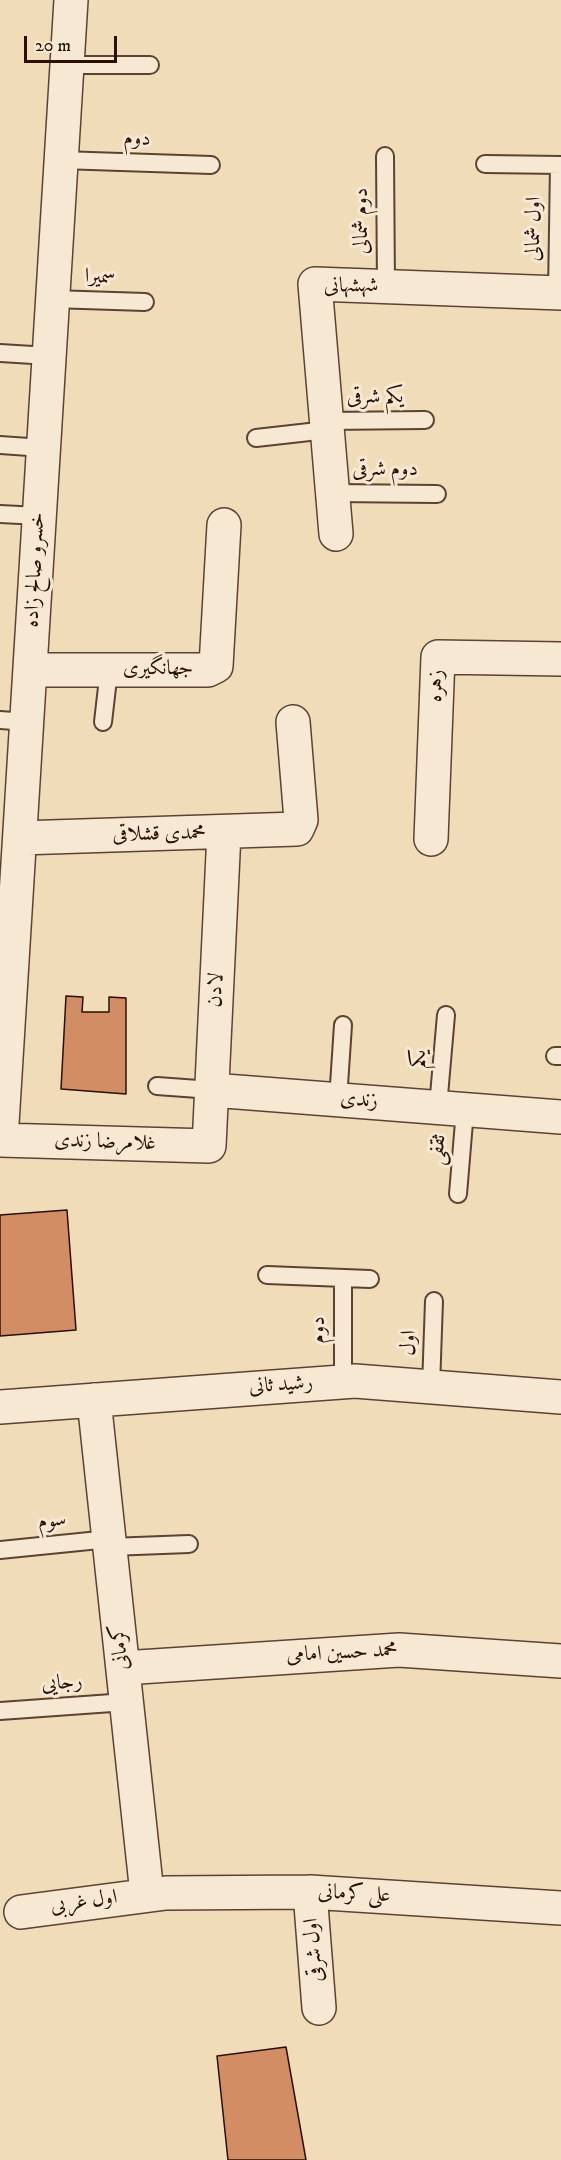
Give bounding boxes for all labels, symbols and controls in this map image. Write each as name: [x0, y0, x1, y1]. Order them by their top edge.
scale bar: [27, 24, 120, 62]
text: 20 m: [35, 35, 71, 57]
street label: دوم: [123, 127, 151, 153]
street label: دوم شمالی: [350, 188, 376, 254]
street label: اول شمالی: [522, 196, 548, 262]
street label: سمیرا: [84, 265, 116, 291]
street label: شهشهانی: [323, 274, 379, 300]
street label: یکم شرقی: [346, 385, 404, 411]
street label: دوم شرقی: [352, 458, 418, 484]
street label: خسرو صالح زاده: [20, 512, 52, 628]
street label: جهانگیری: [123, 657, 193, 683]
street label: زهره: [424, 669, 450, 703]
street label: محمدی قشلاقی: [112, 822, 206, 848]
street label: لادن: [204, 972, 230, 1008]
street label: یکم: [407, 1049, 433, 1069]
street label: زندی: [339, 1087, 379, 1115]
street label: غلامرضا زندی: [54, 1129, 156, 1157]
street label: ثقفی: [425, 1134, 453, 1166]
street label: دوم: [307, 1316, 333, 1344]
street label: اول: [397, 1330, 423, 1356]
street label: رشید ثانی: [248, 1371, 314, 1401]
street label: سوم: [36, 1508, 68, 1536]
street label: کرمانی: [106, 1623, 136, 1671]
street label: محمد حسین امامی: [286, 1638, 398, 1670]
street label: رجایی: [41, 1670, 83, 1698]
street label: علی کرمانی: [317, 1881, 391, 1909]
street label: اول غربی: [49, 1886, 119, 1920]
street label: اول شرقی: [300, 1917, 330, 1983]

